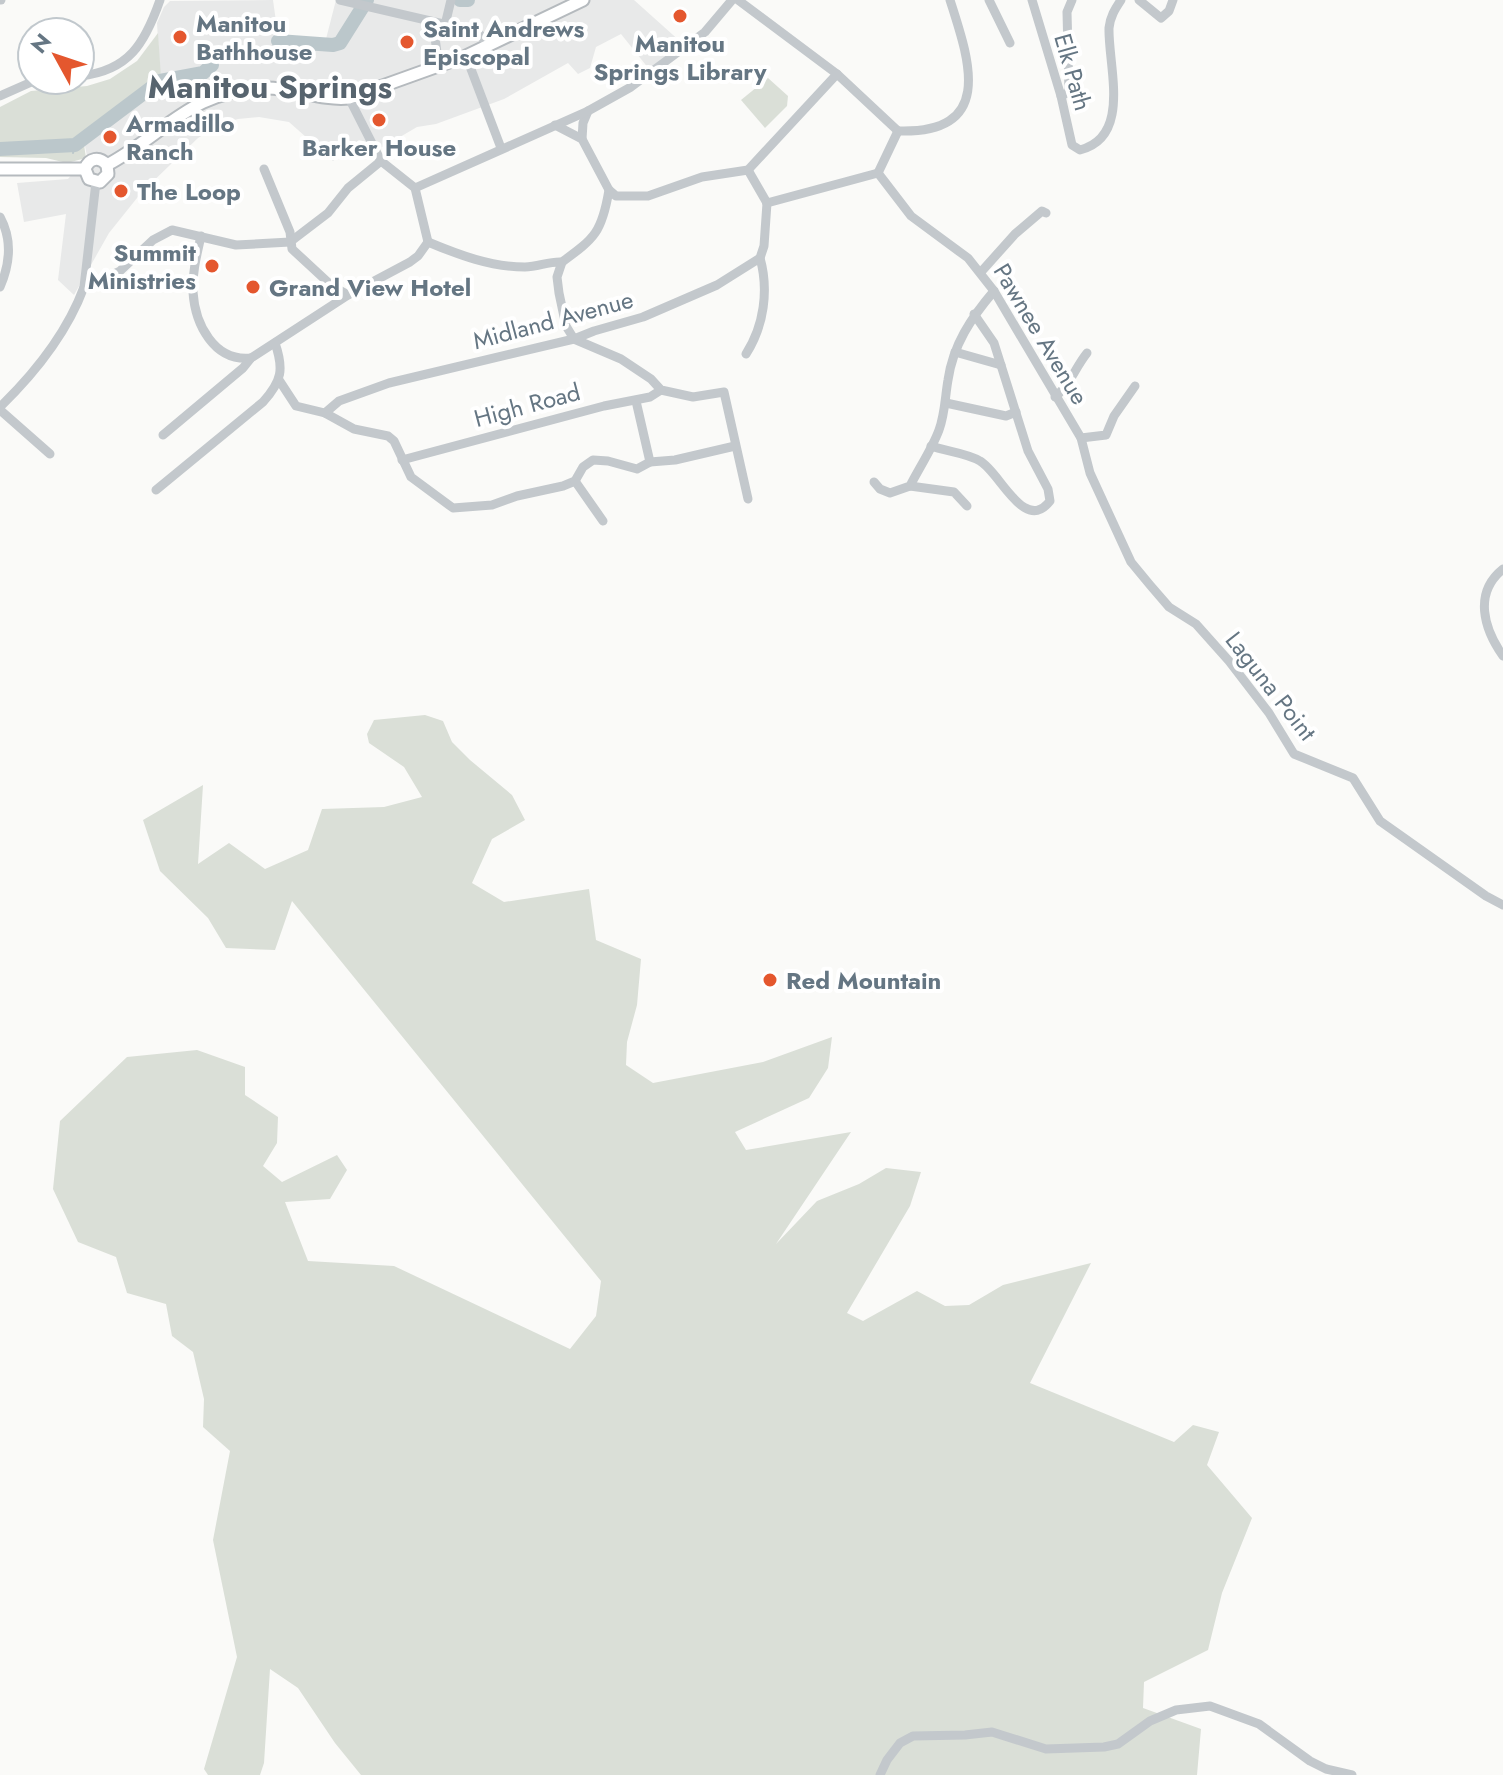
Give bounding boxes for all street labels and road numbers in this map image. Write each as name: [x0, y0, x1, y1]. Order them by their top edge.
street label: Elk Path: [1045, 29, 1101, 115]
street label: Pawnee Avenue: [985, 257, 1097, 411]
street label: Midland Avenue: [469, 282, 637, 358]
street label: High Road: [470, 374, 584, 436]
street label: Laguna Point: [1217, 624, 1325, 748]

